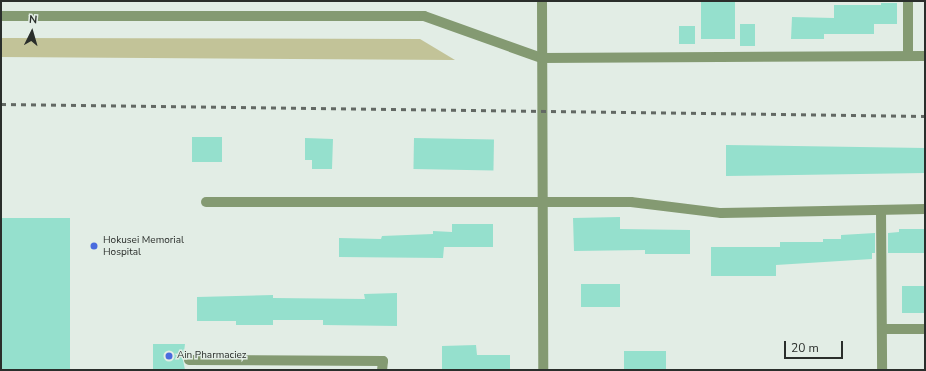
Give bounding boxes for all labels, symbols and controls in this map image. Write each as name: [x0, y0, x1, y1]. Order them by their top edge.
north arrow: [12, 12, 52, 52]
text: N: [28, 12, 38, 27]
place label: Hokusei Memorial Hospital: [103, 234, 184, 258]
marker: Hokusei Memorial Hospital: [88, 240, 100, 252]
scale bar: [786, 333, 845, 359]
text: 20 m: [791, 340, 819, 356]
place label: Ain Pharmaciez: [177, 350, 246, 362]
marker: Ain Pharmaciez: [164, 351, 174, 361]

